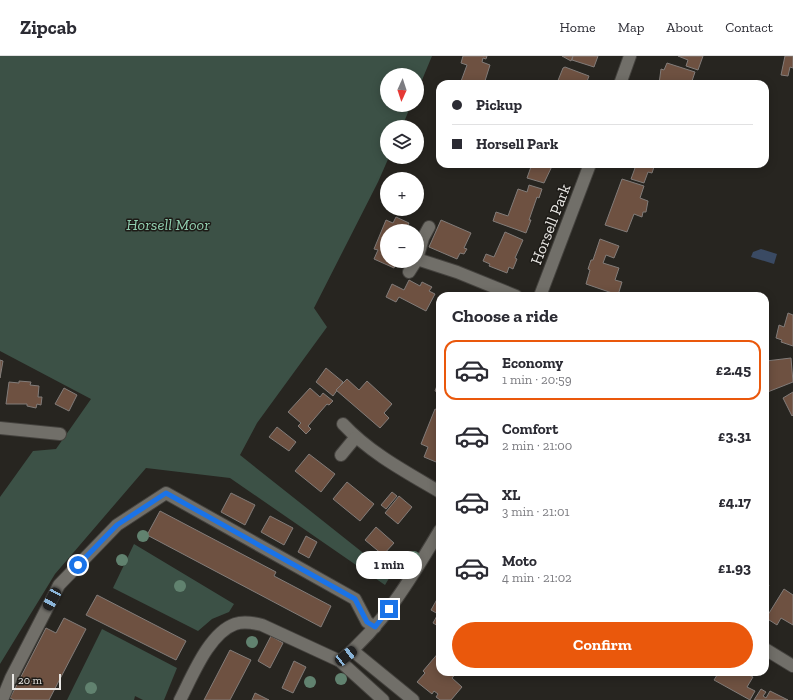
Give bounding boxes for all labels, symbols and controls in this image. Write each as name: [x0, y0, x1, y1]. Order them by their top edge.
text: Zipcab: [20, 16, 77, 39]
text: Home: [560, 19, 596, 36]
text: Map: [618, 19, 644, 36]
text: About: [666, 19, 703, 36]
text: Contact: [725, 19, 773, 36]
north arrow: [380, 68, 424, 112]
map controls: [380, 68, 424, 268]
text: Pickup: [476, 96, 522, 114]
button: layers: [380, 120, 424, 164]
text: Horsell Park: [476, 135, 558, 153]
button: +: [380, 172, 424, 216]
street label: Horsell Park: [526, 180, 575, 267]
park label: Horsell Moor: [126, 215, 210, 234]
button: −: [380, 224, 424, 268]
text: Choose a ride: [452, 305, 558, 327]
icon: car: [454, 352, 490, 388]
text: Economy: [502, 354, 563, 372]
text: £2.45: [716, 361, 751, 379]
text: 1 min · 20:59: [502, 372, 572, 387]
icon: car: [454, 418, 490, 454]
text: Comfort: [502, 420, 558, 438]
text: £3.31: [718, 427, 751, 445]
text: 2 min · 21:00: [502, 438, 572, 453]
icon: car: [454, 484, 490, 520]
text: XL: [502, 486, 520, 504]
text: £4.17: [718, 493, 751, 511]
text: 3 min · 21:01: [502, 504, 569, 519]
icon: car: [454, 550, 490, 586]
callout: 1 min: [356, 551, 422, 579]
text: Moto: [502, 552, 537, 570]
route start: [69, 556, 87, 574]
text: 1 min: [374, 557, 404, 572]
text: £1.93: [718, 559, 751, 577]
text: 4 min · 21:02: [502, 570, 572, 585]
car: [41, 586, 63, 612]
route end: [380, 600, 398, 618]
button: Confirm: [452, 622, 753, 668]
car: [333, 644, 359, 668]
scale bar: [12, 672, 61, 691]
text: 20 m: [18, 674, 42, 687]

